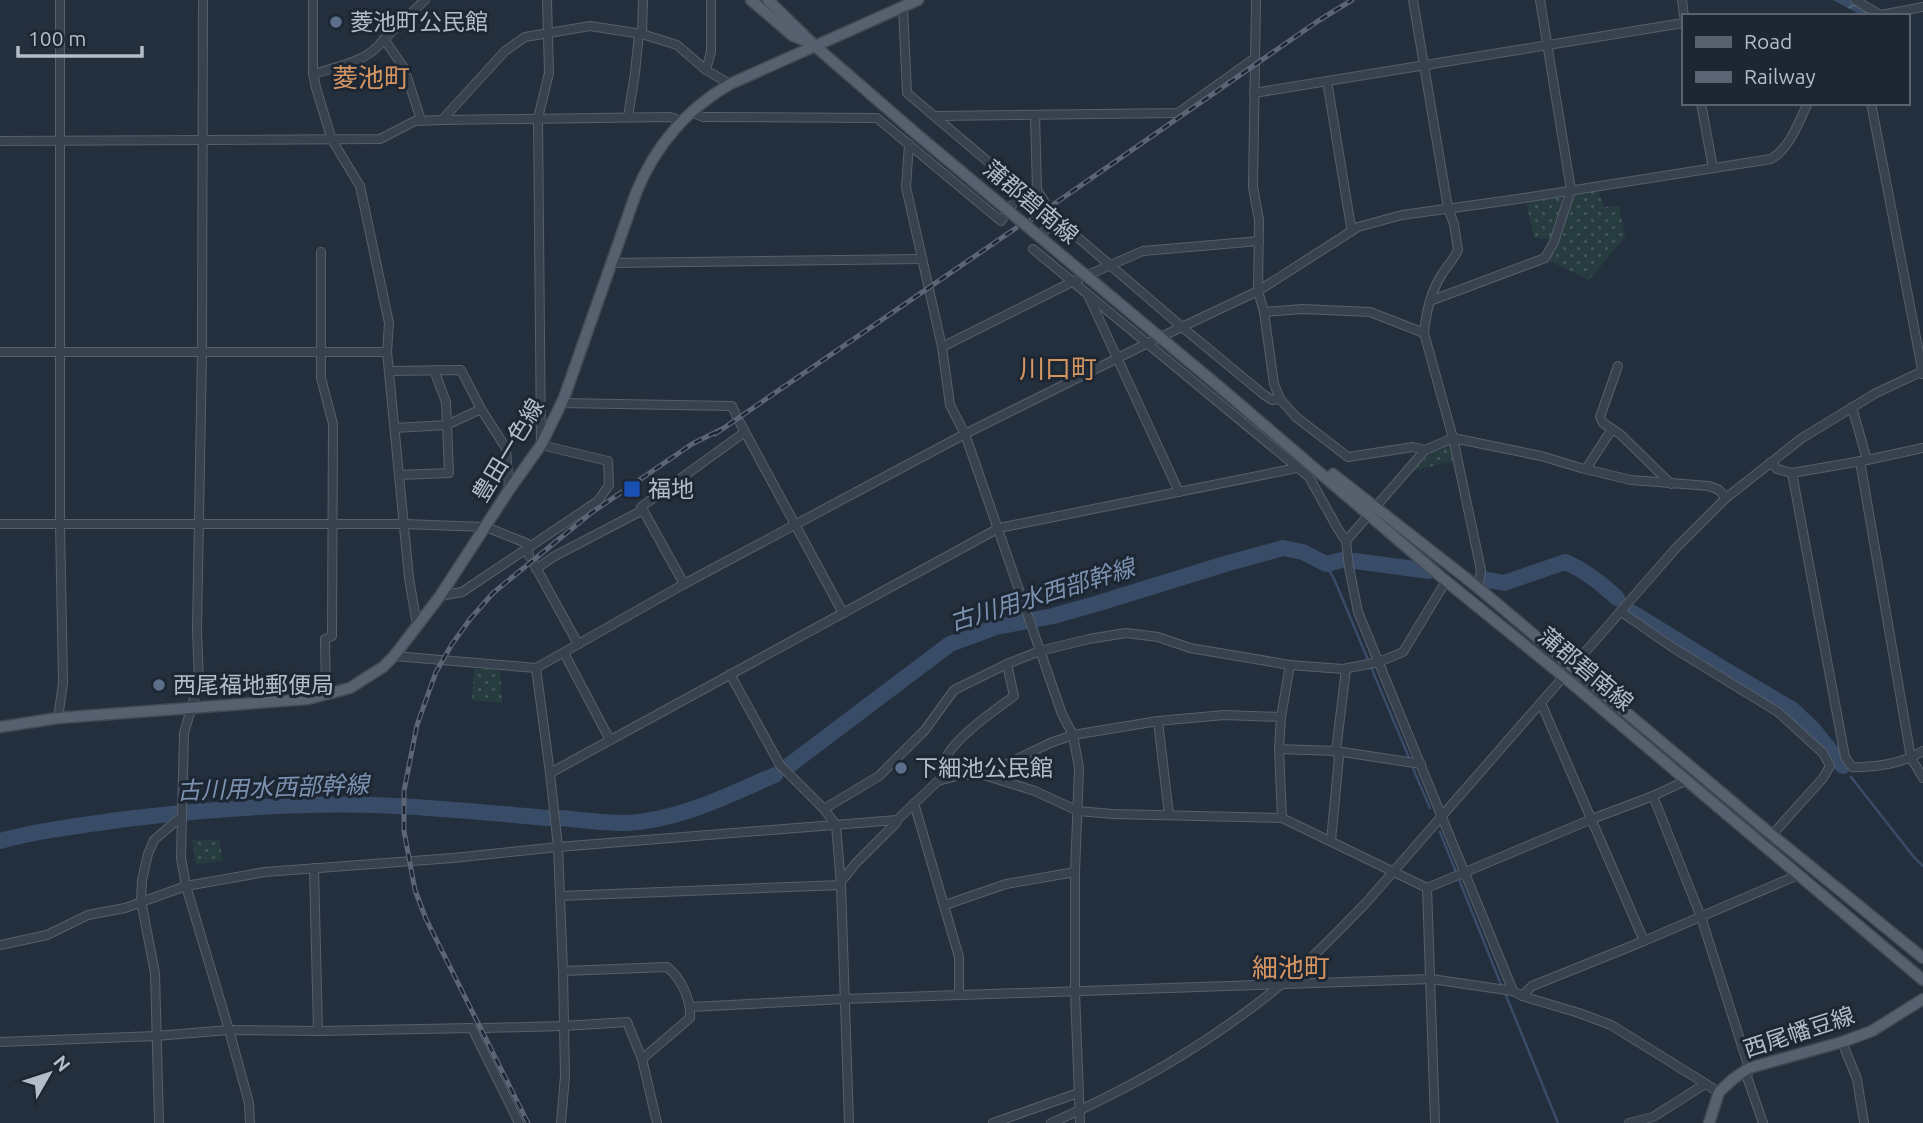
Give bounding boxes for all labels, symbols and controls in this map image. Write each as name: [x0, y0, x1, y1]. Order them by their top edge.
place label: 菱池町公民館: [350, 9, 488, 34]
scale bar: [18, 14, 142, 58]
marker: 菱池町公民館: [328, 14, 344, 30]
legend: [1682, 14, 1909, 105]
text: 100 m: [28, 26, 86, 50]
text: Road: [1744, 29, 1792, 53]
district label: 菱池町: [332, 63, 410, 92]
text: Railway: [1744, 64, 1816, 88]
street label: 蒲郡碧南線: [979, 155, 1083, 248]
district label: 川口町: [1019, 354, 1097, 383]
street label: 豊田一色線: [467, 394, 548, 505]
place label: 福地: [648, 476, 694, 501]
marker: 福地: [622, 479, 642, 499]
water label: 古川用水西部幹線: [946, 553, 1140, 635]
street label: 蒲郡碧南線: [1534, 622, 1638, 715]
place label: 西尾福地郵便局: [173, 672, 334, 697]
marker: 西尾福地郵便局: [151, 677, 167, 693]
place label: 下細池公民館: [915, 755, 1053, 780]
marker: 下細池公民館: [893, 760, 909, 776]
water label: 古川用水西部幹線: [177, 771, 372, 804]
district label: 細池町: [1252, 953, 1330, 982]
street label: 西尾幡豆線: [1740, 1002, 1857, 1061]
north arrow: [14, 1039, 84, 1109]
text: N: [49, 1051, 75, 1076]

